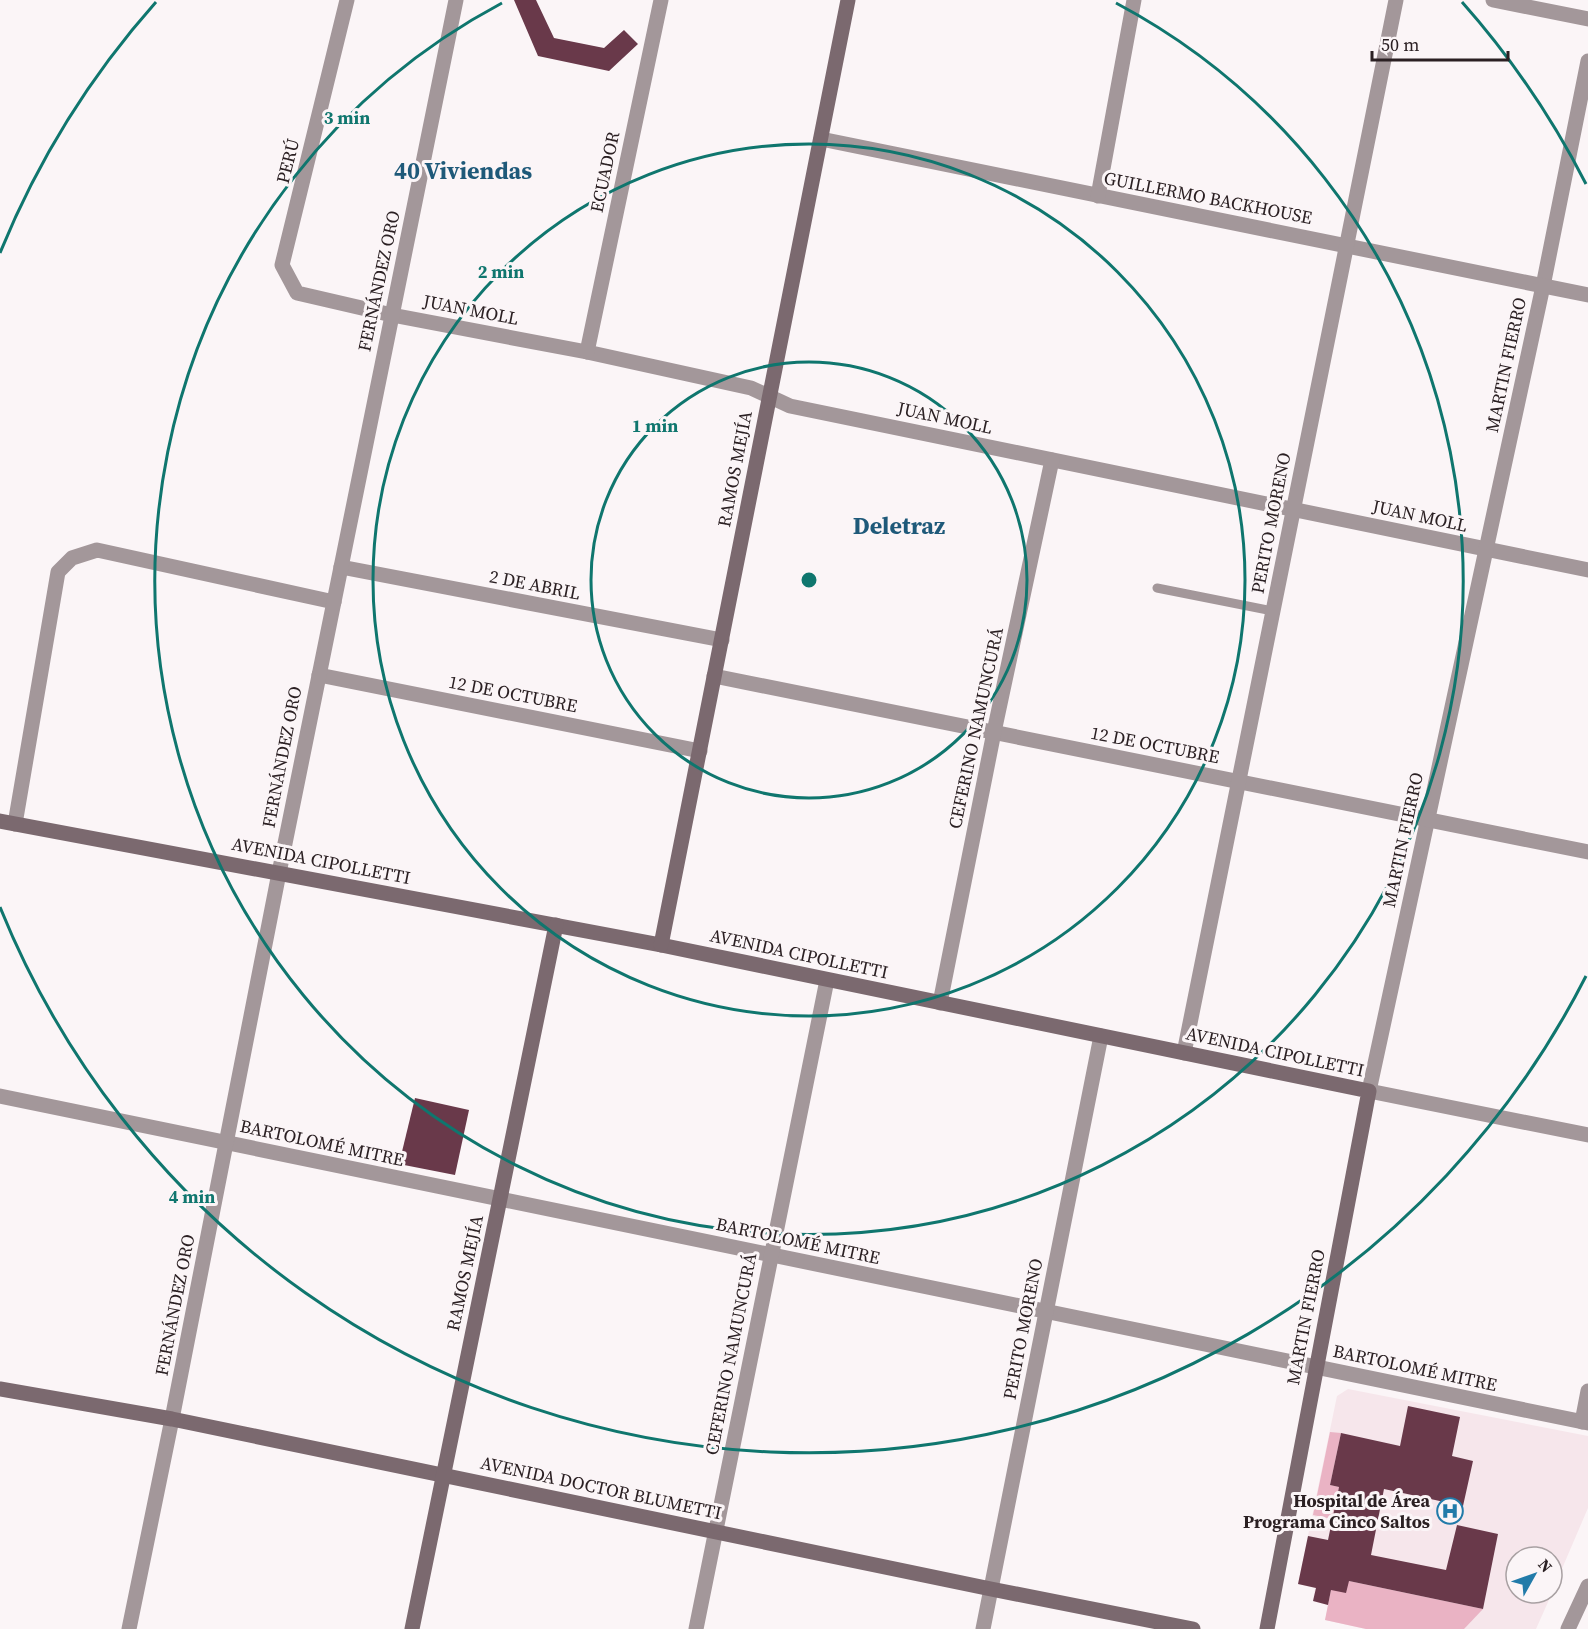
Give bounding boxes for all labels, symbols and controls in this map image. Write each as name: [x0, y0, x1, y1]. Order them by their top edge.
scale bar: [1372, 24, 1508, 62]
text: 50 m: [1381, 32, 1419, 57]
text: 3 min: [324, 105, 370, 130]
street label: ECUADOR: [584, 129, 625, 215]
street label: PERÚ: [270, 136, 305, 186]
district label: 40 Viviendas: [394, 154, 532, 187]
street label: GUILLERMO BACKHOUSE: [1102, 165, 1314, 230]
street label: FERNÁNDEZ ORO: [351, 208, 406, 354]
text: 2 min: [478, 259, 524, 284]
street label: JUAN MOLL: [420, 288, 521, 331]
street label: MARTIN FIERRO: [1479, 295, 1532, 435]
street label: JUAN MOLL: [894, 395, 995, 440]
street label: RAMOS MEJÍA: [711, 409, 758, 529]
text: 1 min: [632, 413, 678, 438]
street label: PERITO MORENO: [1245, 450, 1296, 596]
street label: JUAN MOLL: [1369, 493, 1470, 538]
district label: Deletraz: [853, 509, 945, 542]
street label: 2 DE ABRIL: [487, 563, 583, 606]
centre of rings: [799, 570, 819, 590]
street label: CEFERINO NAMUNCURÁ: [942, 625, 1009, 831]
street label: 12 DE OCTUBRE: [447, 669, 580, 718]
street label: FERNÁNDEZ ORO: [256, 684, 307, 830]
street label: 12 DE OCTUBRE: [1089, 720, 1222, 769]
street label: MARTIN FIERRO: [1376, 770, 1429, 910]
street label: AVENIDA CIPOLLETTI: [230, 831, 413, 890]
street label: AVENIDA CIPOLLETTI: [708, 922, 890, 985]
street label: AVENIDA CIPOLLETTI: [1184, 1020, 1366, 1083]
street label: BARTOLOMÉ MITRE: [238, 1113, 407, 1172]
text: 4 min: [169, 1184, 215, 1209]
street label: BARTOLOMÉ MITRE: [714, 1211, 883, 1270]
street label: RAMOS MEJÍA: [440, 1213, 489, 1333]
street label: FERNÁNDEZ ORO: [149, 1232, 200, 1378]
street label: MARTIN FIERRO: [1280, 1247, 1331, 1387]
street label: CEFERINO NAMUNCURÁ: [699, 1251, 762, 1457]
street label: PERITO MORENO: [997, 1256, 1048, 1402]
street label: BARTOLOMÉ MITRE: [1331, 1338, 1500, 1397]
street label: AVENIDA DOCTOR BLUMETTI: [478, 1450, 724, 1525]
place label: Hospital de Área Programa Cinco Saltos: [1243, 1488, 1430, 1534]
hospital icon: Hospital de Área Programa Cinco Saltos: [1435, 1496, 1465, 1526]
north arrow: [1504, 1545, 1564, 1605]
text: N: [1533, 1554, 1558, 1577]

